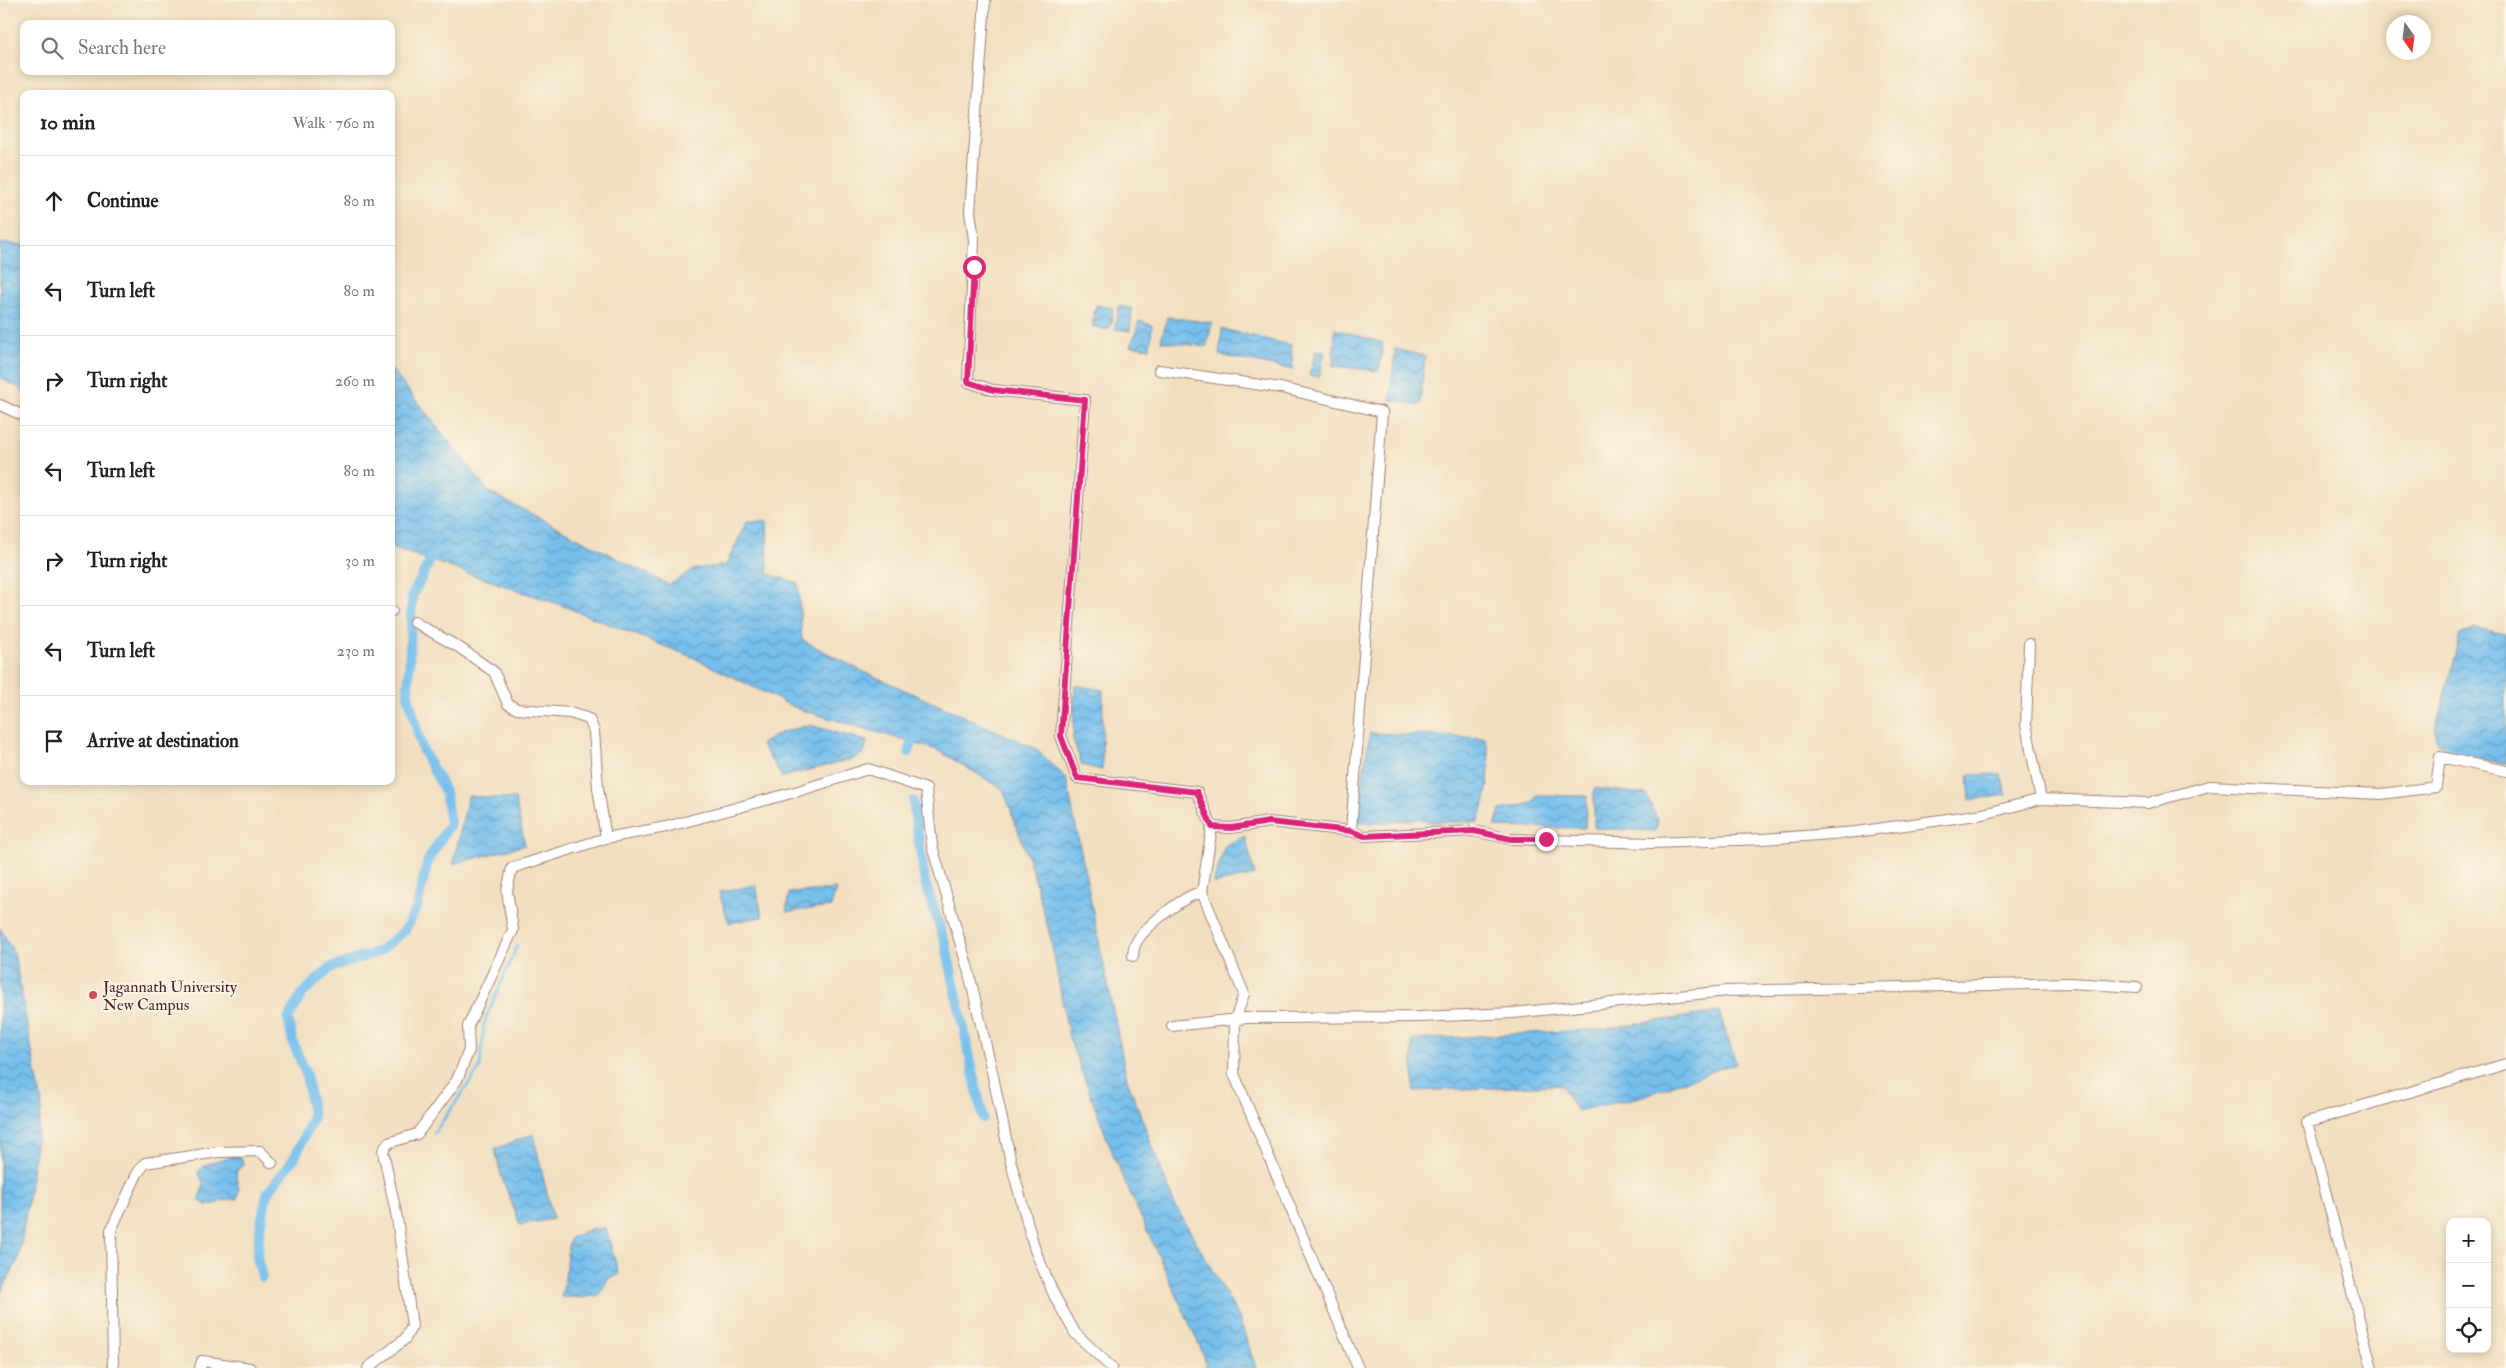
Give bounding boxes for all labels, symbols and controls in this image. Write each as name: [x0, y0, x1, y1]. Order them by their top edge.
north arrow: [2386, 15, 2431, 60]
search box: [20, 20, 395, 75]
icon: search: [38, 34, 66, 62]
text: Search here: [78, 36, 166, 60]
text: 10 min: [40, 109, 95, 136]
text: Walk · 760 m: [293, 113, 375, 133]
icon: ahead: [40, 187, 68, 215]
text: Continue: [87, 189, 158, 213]
text: 80 m: [344, 191, 375, 211]
route start: [963, 256, 986, 279]
icon: left: [40, 277, 68, 305]
text: Turn left: [87, 279, 155, 303]
text: 80 m: [344, 281, 375, 301]
icon: right: [40, 367, 68, 395]
text: Turn right: [87, 369, 167, 393]
text: 260 m: [335, 371, 375, 391]
icon: left: [40, 457, 68, 485]
text: Turn left: [87, 459, 155, 483]
text: 80 m: [344, 461, 375, 481]
icon: right: [40, 547, 68, 575]
text: Turn right: [87, 549, 167, 573]
text: 30 m: [345, 551, 375, 571]
icon: left: [40, 637, 68, 665]
text: Turn left: [87, 639, 155, 663]
text: 230 m: [337, 641, 375, 661]
icon: arrive: [40, 727, 68, 755]
text: Arrive at destination: [87, 729, 239, 753]
route end: [1535, 828, 1558, 851]
place label: Jagannath University New Campus: [102, 977, 238, 1016]
marker: Jagannath University New Campus: [87, 989, 99, 1001]
map controls: [2446, 1218, 2491, 1353]
button: +: [2446, 1218, 2491, 1263]
button: −: [2446, 1263, 2491, 1308]
button: locate: [2446, 1308, 2491, 1353]

